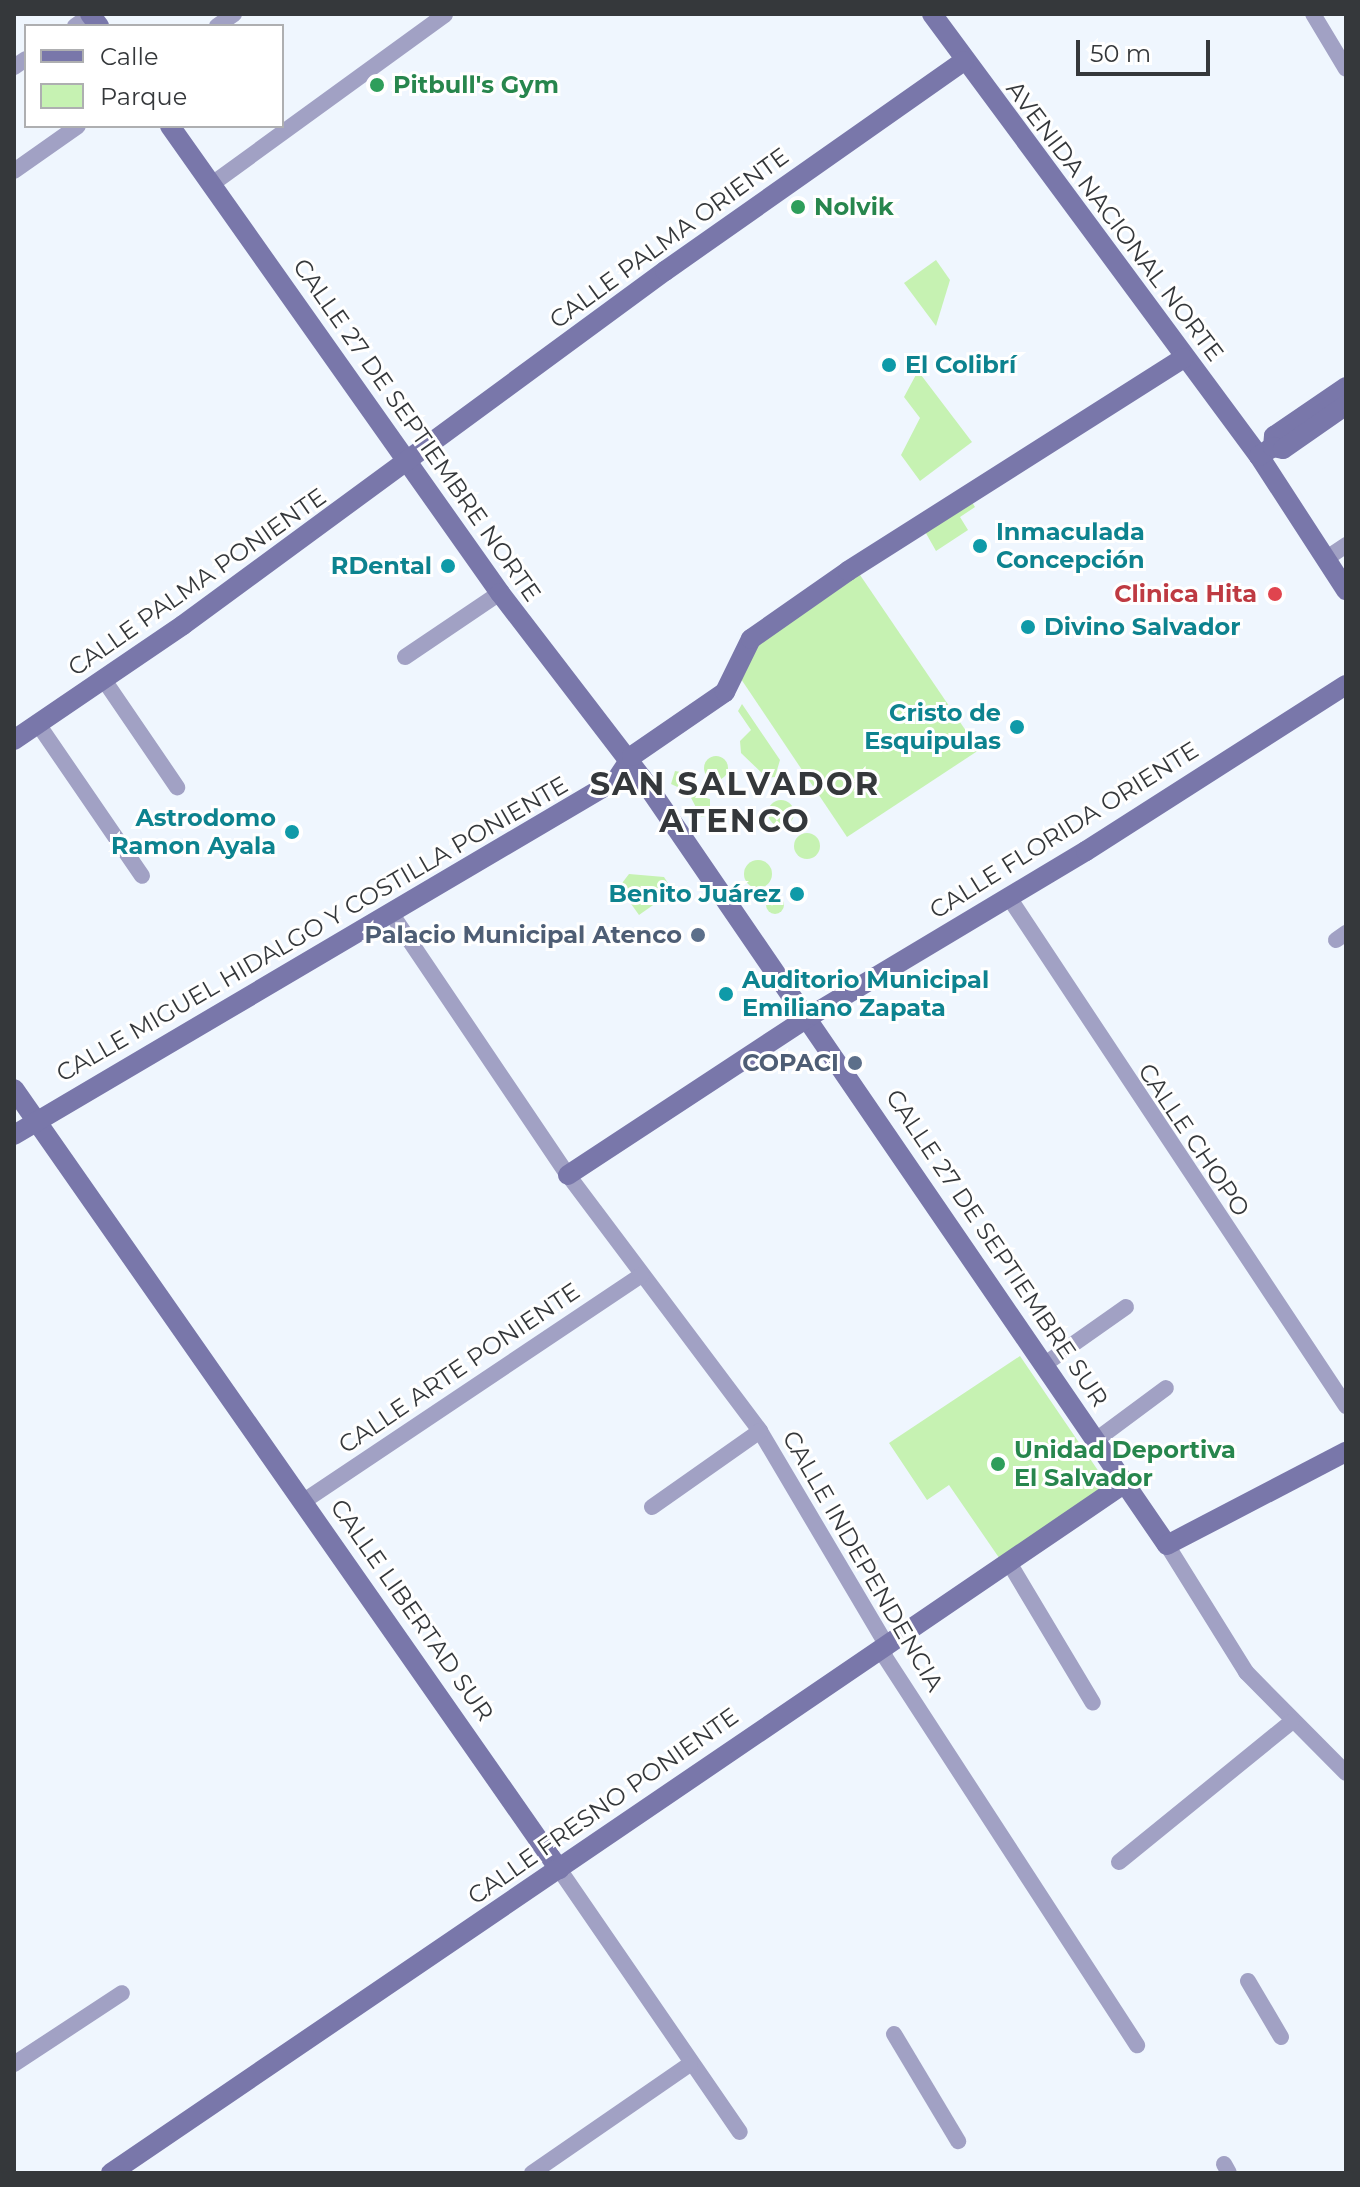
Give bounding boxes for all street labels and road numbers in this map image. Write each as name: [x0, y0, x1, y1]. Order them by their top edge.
street label: AVENIDA NACIONAL NORTE: [1000, 75, 1230, 367]
street label: CALLE PALMA ORIENTE: [544, 142, 794, 334]
street label: CALLE 27 DE SEPTIEMBRE NORTE: [287, 253, 547, 607]
street label: CALLE PALMA PONIENTE: [63, 482, 331, 682]
street label: CALLE FLORIDA ORIENTE: [924, 735, 1204, 925]
street label: CALLE MIGUEL HIDALGO Y COSTILLA PONIENTE: [51, 770, 573, 1088]
street label: CALLE CHOPO: [1132, 1058, 1256, 1222]
street label: CALLE 27 DE SEPTIEMBRE SUR: [880, 1084, 1114, 1412]
street label: CALLE ARTE PONIENTE: [333, 1277, 585, 1459]
street label: CALLE INDEPENDENCIA: [776, 1425, 950, 1697]
street label: CALLE LIBERTAD SUR: [324, 1493, 500, 1727]
street label: CALLE FRESNO PONIENTE: [462, 1702, 744, 1910]

